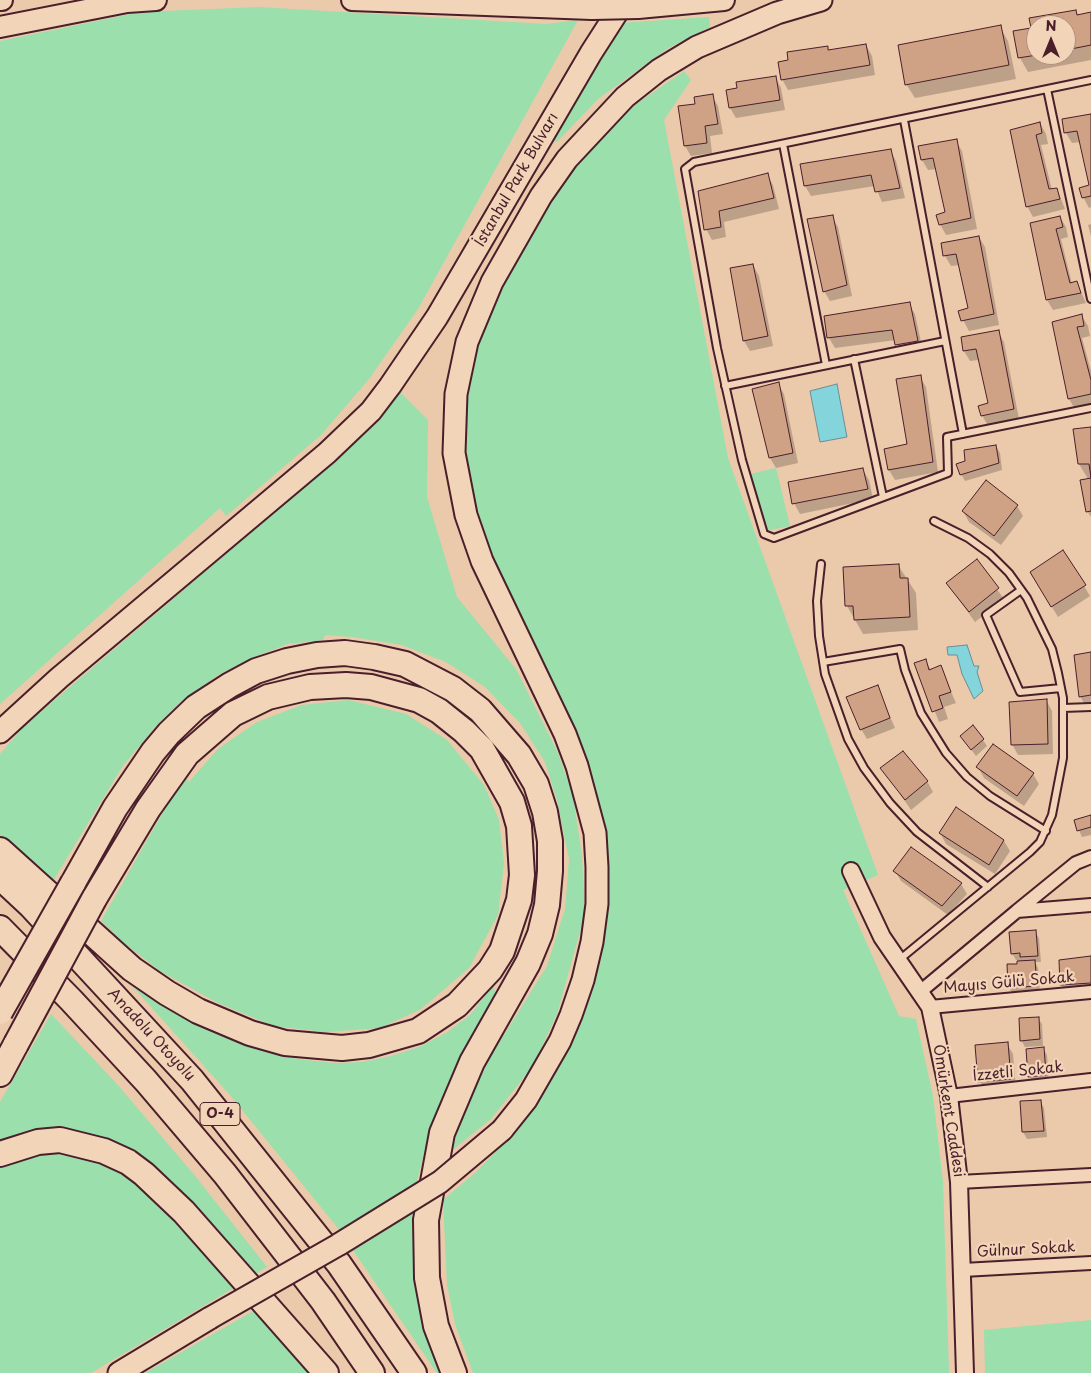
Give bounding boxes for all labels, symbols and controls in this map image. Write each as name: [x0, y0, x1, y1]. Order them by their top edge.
north arrow: [1026, 15, 1076, 65]
text: N: [1045, 15, 1057, 36]
street label: İstanbul Park Bulvarı: [471, 110, 563, 250]
street label: Mayıs Gülü Sokak: [943, 968, 1075, 998]
street label: Anadolu Otoyolu: [103, 985, 199, 1085]
street label: Ömürkent Caddesi: [929, 1043, 967, 1179]
street label: İzzetli Sokak: [972, 1058, 1064, 1086]
road number: O-4: [200, 1102, 240, 1126]
street label: Gülnur Sokak: [976, 1238, 1076, 1262]

